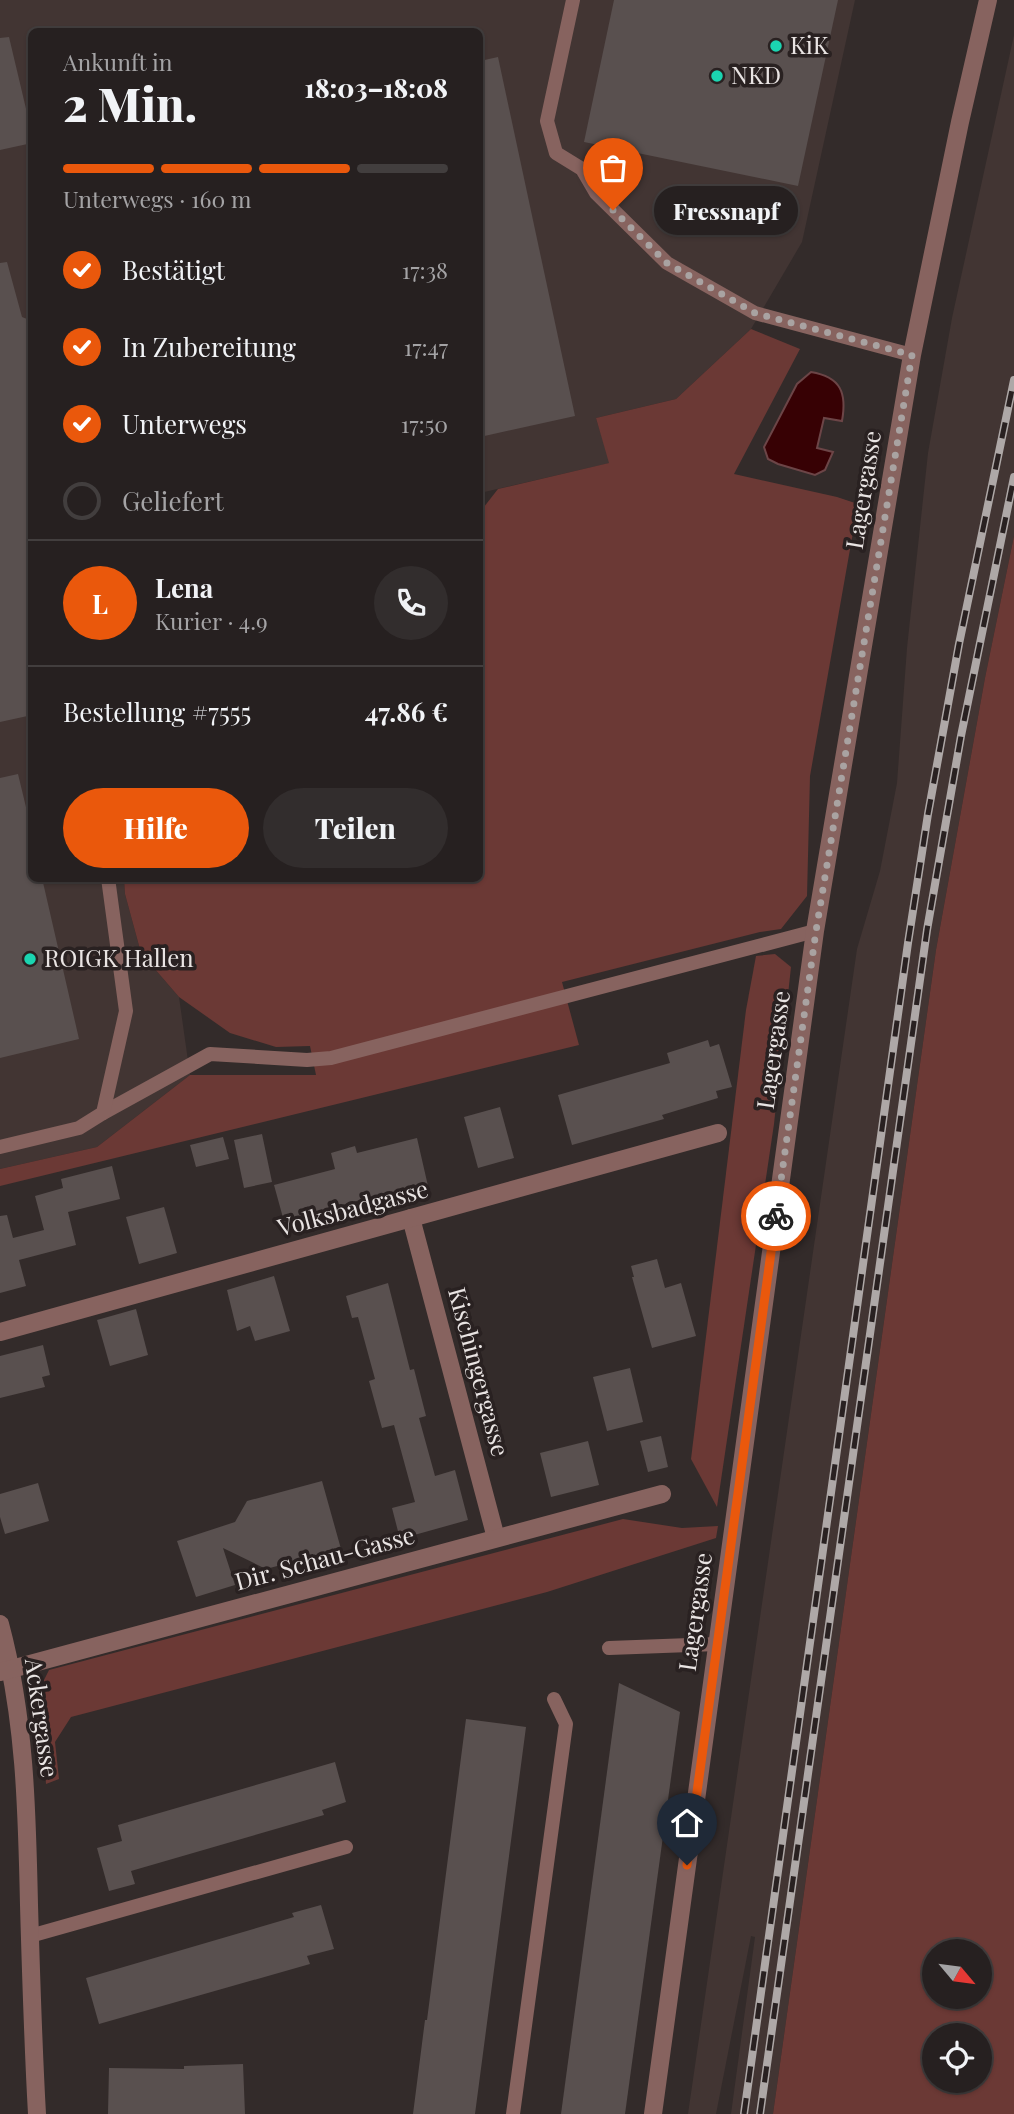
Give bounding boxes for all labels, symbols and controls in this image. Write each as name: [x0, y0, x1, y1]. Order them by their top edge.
place label: KiK: [790, 28, 829, 60]
marker: KiK: [768, 38, 784, 54]
text: Ankunft in: [63, 46, 173, 77]
place label: NKD: [731, 58, 781, 90]
marker: NKD: [709, 68, 725, 84]
text: 18:03–18:08: [305, 70, 448, 105]
text: 2 Min.: [63, 72, 197, 134]
pin: [583, 138, 643, 210]
icon: bag: [594, 149, 632, 187]
text: Unterwegs · 160 m: [63, 183, 251, 214]
callout: Fressnapf: [655, 186, 798, 234]
text: Fressnapf: [673, 195, 779, 226]
icon: check: [63, 251, 101, 289]
text: Bestätigt: [122, 252, 225, 287]
text: 17:38: [402, 254, 448, 285]
icon: check: [63, 328, 101, 366]
text: In Zubereitung: [122, 329, 296, 364]
text: 17:47: [404, 331, 448, 362]
icon: check: [63, 405, 101, 443]
text: Unterwegs: [122, 406, 247, 441]
text: 17:50: [401, 408, 448, 439]
street label: Lagergasse: [837, 428, 887, 551]
text: Geliefert: [122, 483, 224, 518]
button: phone: [374, 566, 448, 640]
text: Lena: [155, 570, 213, 605]
text: L: [92, 586, 108, 621]
text: Kurier · 4.9: [155, 605, 268, 636]
text: Bestellung #7555: [63, 694, 251, 729]
text: 47.86 €: [365, 694, 448, 729]
button: Hilfe: [63, 788, 249, 868]
button: Teilen: [263, 788, 448, 868]
place label: ROIGK Hallen: [44, 941, 194, 973]
marker: ROIGK Hallen: [22, 951, 38, 967]
street label: Lagergasse: [748, 988, 796, 1111]
street label: Volksbadgasse: [273, 1172, 431, 1243]
courier: [741, 1181, 811, 1251]
icon: bike: [757, 1197, 795, 1235]
street label: Kischingergasse: [442, 1283, 518, 1459]
street label: Dir. Schau-Gasse: [231, 1518, 418, 1596]
street label: Lagergasse: [670, 1550, 718, 1673]
street label: Ackergasse: [19, 1655, 67, 1779]
pin: [657, 1793, 717, 1865]
icon: home: [668, 1804, 706, 1842]
north arrow: [922, 1939, 992, 2009]
map controls: [922, 1939, 992, 2093]
button: locate: [922, 2023, 992, 2093]

